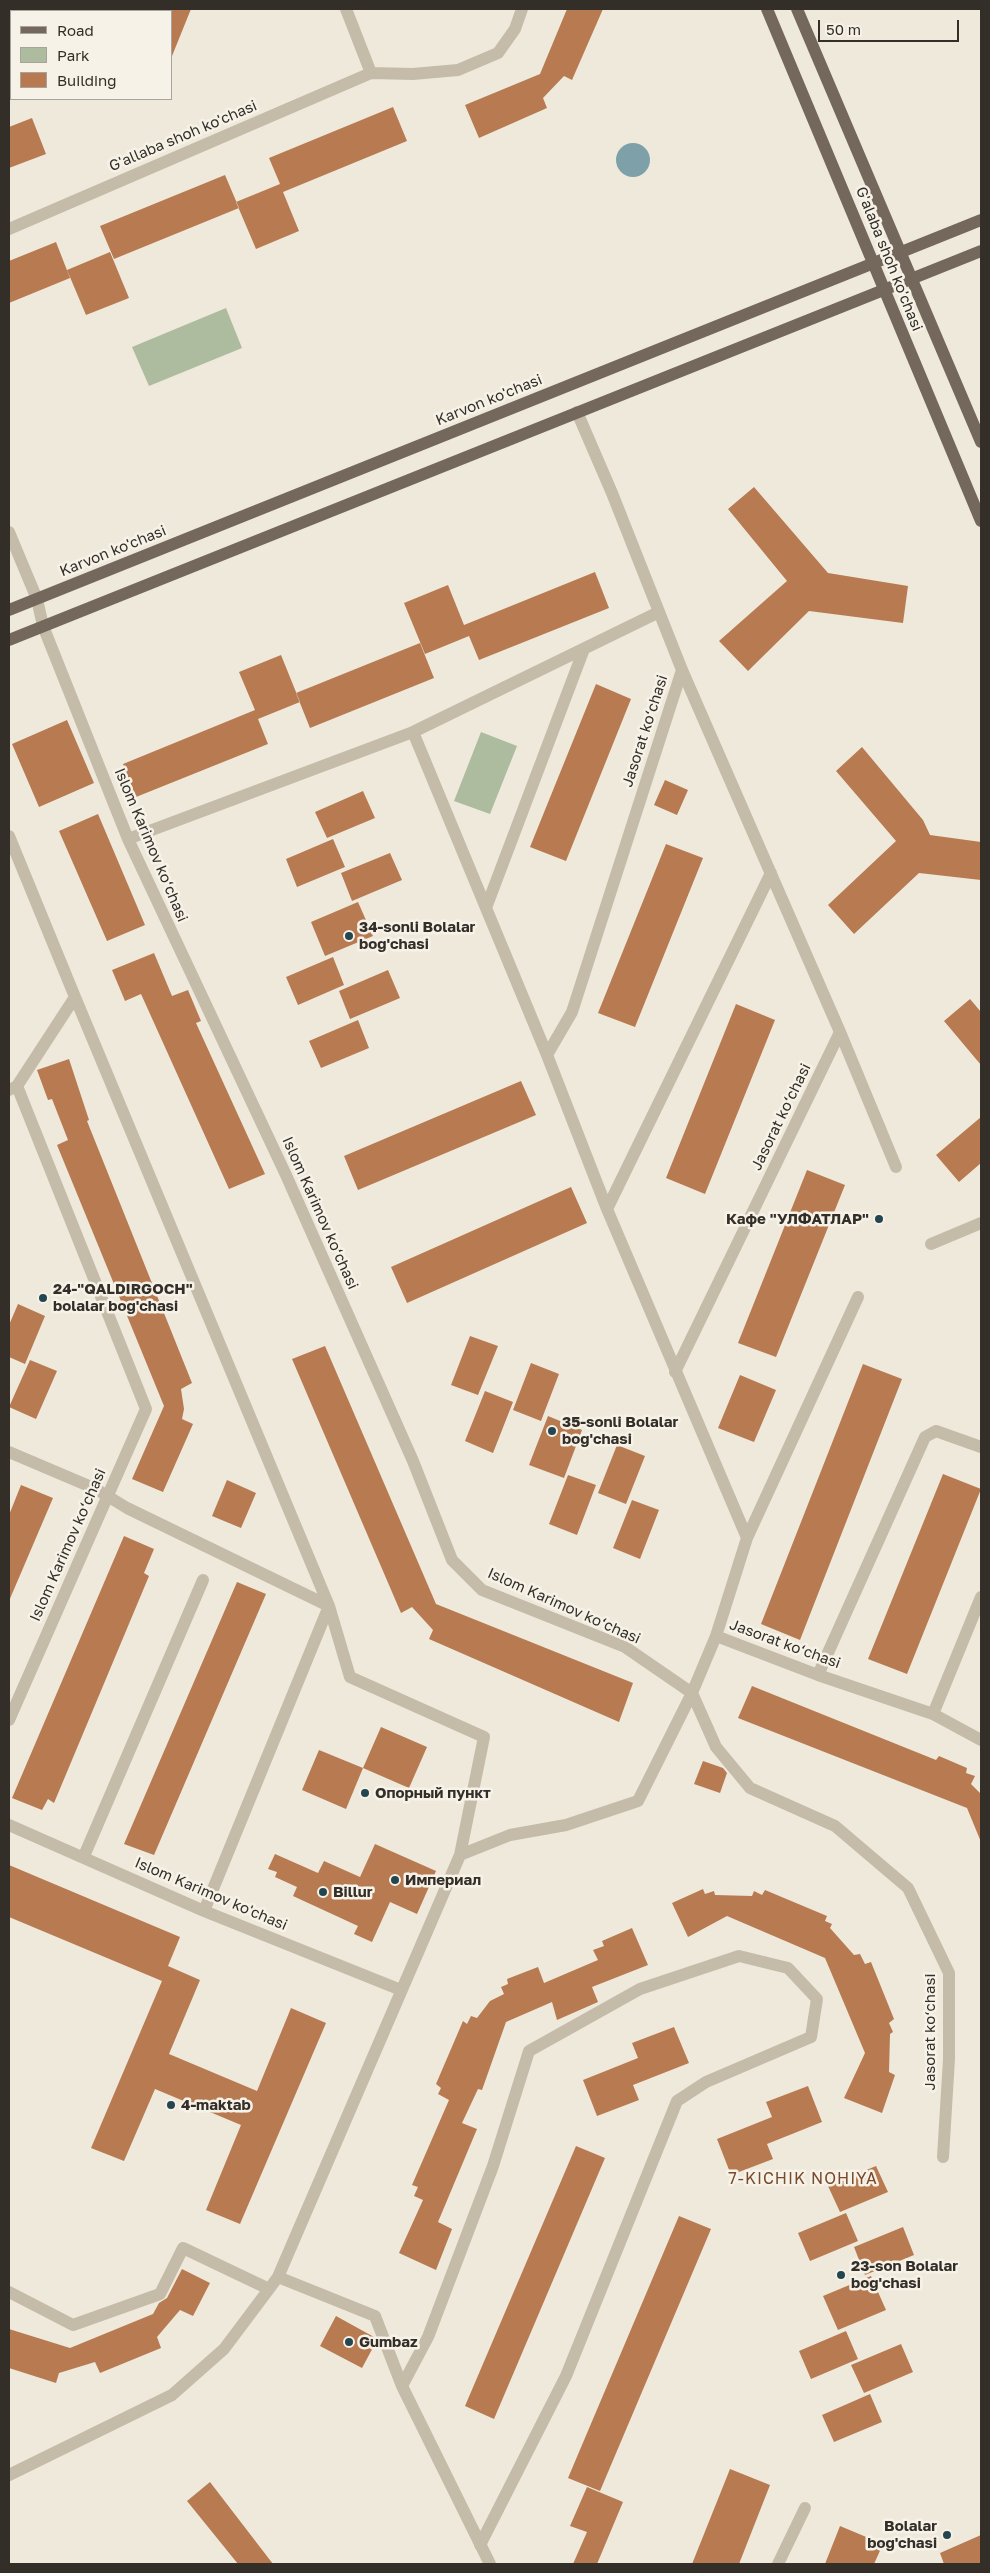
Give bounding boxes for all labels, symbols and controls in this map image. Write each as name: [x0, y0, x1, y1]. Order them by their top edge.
legend: [10, 10, 172, 100]
scale bar: [820, 10, 961, 42]
text: 50 m: [826, 20, 861, 38]
text: Road: [57, 21, 94, 39]
text: Park: [57, 46, 89, 64]
text: Building: [57, 71, 117, 89]
street label: G'allaba shoh ko'chasi: [106, 97, 260, 175]
street label: G'alaba shoh ko'chasi: [852, 184, 926, 334]
street label: Karvon ko'chasi: [433, 370, 545, 430]
street label: Karvon ko'chasi: [57, 521, 169, 581]
street label: Jasorat ko‘chasi: [618, 673, 672, 789]
street label: Islom Karimov ko‘chasi: [110, 765, 192, 925]
place label: 34-sonli Bolalar bog'chasi: [359, 918, 475, 953]
marker: 34-sonli Bolalar bog'chasi: [343, 930, 355, 942]
street label: Jasorat ko‘chasi: [747, 1061, 815, 1173]
street label: Islom Karimov ko‘chasi: [278, 1134, 362, 1292]
place label: Кафе "УЛФАТЛАР": [726, 1210, 869, 1228]
marker: Кафе "УЛФАТЛАР": [873, 1213, 885, 1225]
place label: 24-"QALDIRGOCH" bolalar bog'chasi: [53, 1280, 193, 1315]
marker: 24-"QALDIRGOCH" bolalar bog'chasi: [37, 1292, 49, 1304]
place label: 35-sonli Bolalar bog'chasi: [562, 1413, 678, 1448]
marker: 35-sonli Bolalar bog'chasi: [546, 1425, 558, 1437]
street label: Islom Karimov ko‘chasi: [26, 1466, 110, 1624]
street label: Islom Karimov ko‘chasi: [485, 1564, 643, 1648]
street label: Jasorat ko‘chasi: [727, 1616, 843, 1672]
place label: Опорный пункт: [375, 1784, 491, 1802]
marker: Опорный пункт: [359, 1787, 371, 1799]
street label: Islom Karimov ko'chasi: [132, 1854, 290, 1934]
place label: Империал: [405, 1871, 481, 1889]
marker: Империал: [389, 1874, 401, 1886]
place label: Billur: [333, 1883, 373, 1901]
marker: Billur: [317, 1886, 329, 1898]
street label: Jasorat ko‘chasi: [921, 1974, 939, 2090]
place label: 4-maktab: [181, 2096, 251, 2114]
marker: 4-maktab: [165, 2099, 177, 2111]
district label: 7-KICHIK NOHIYA: [726, 2169, 880, 2189]
place label: 23-son Bolalar bog'chasi: [851, 2257, 958, 2292]
marker: 23-son Bolalar bog'chasi: [835, 2269, 847, 2281]
place label: Gumbaz: [359, 2333, 418, 2351]
marker: Gumbaz: [343, 2336, 355, 2348]
place label: Bolalar bog'chasi: [867, 2517, 937, 2552]
marker: Bolalar bog'chasi: [941, 2529, 953, 2541]

